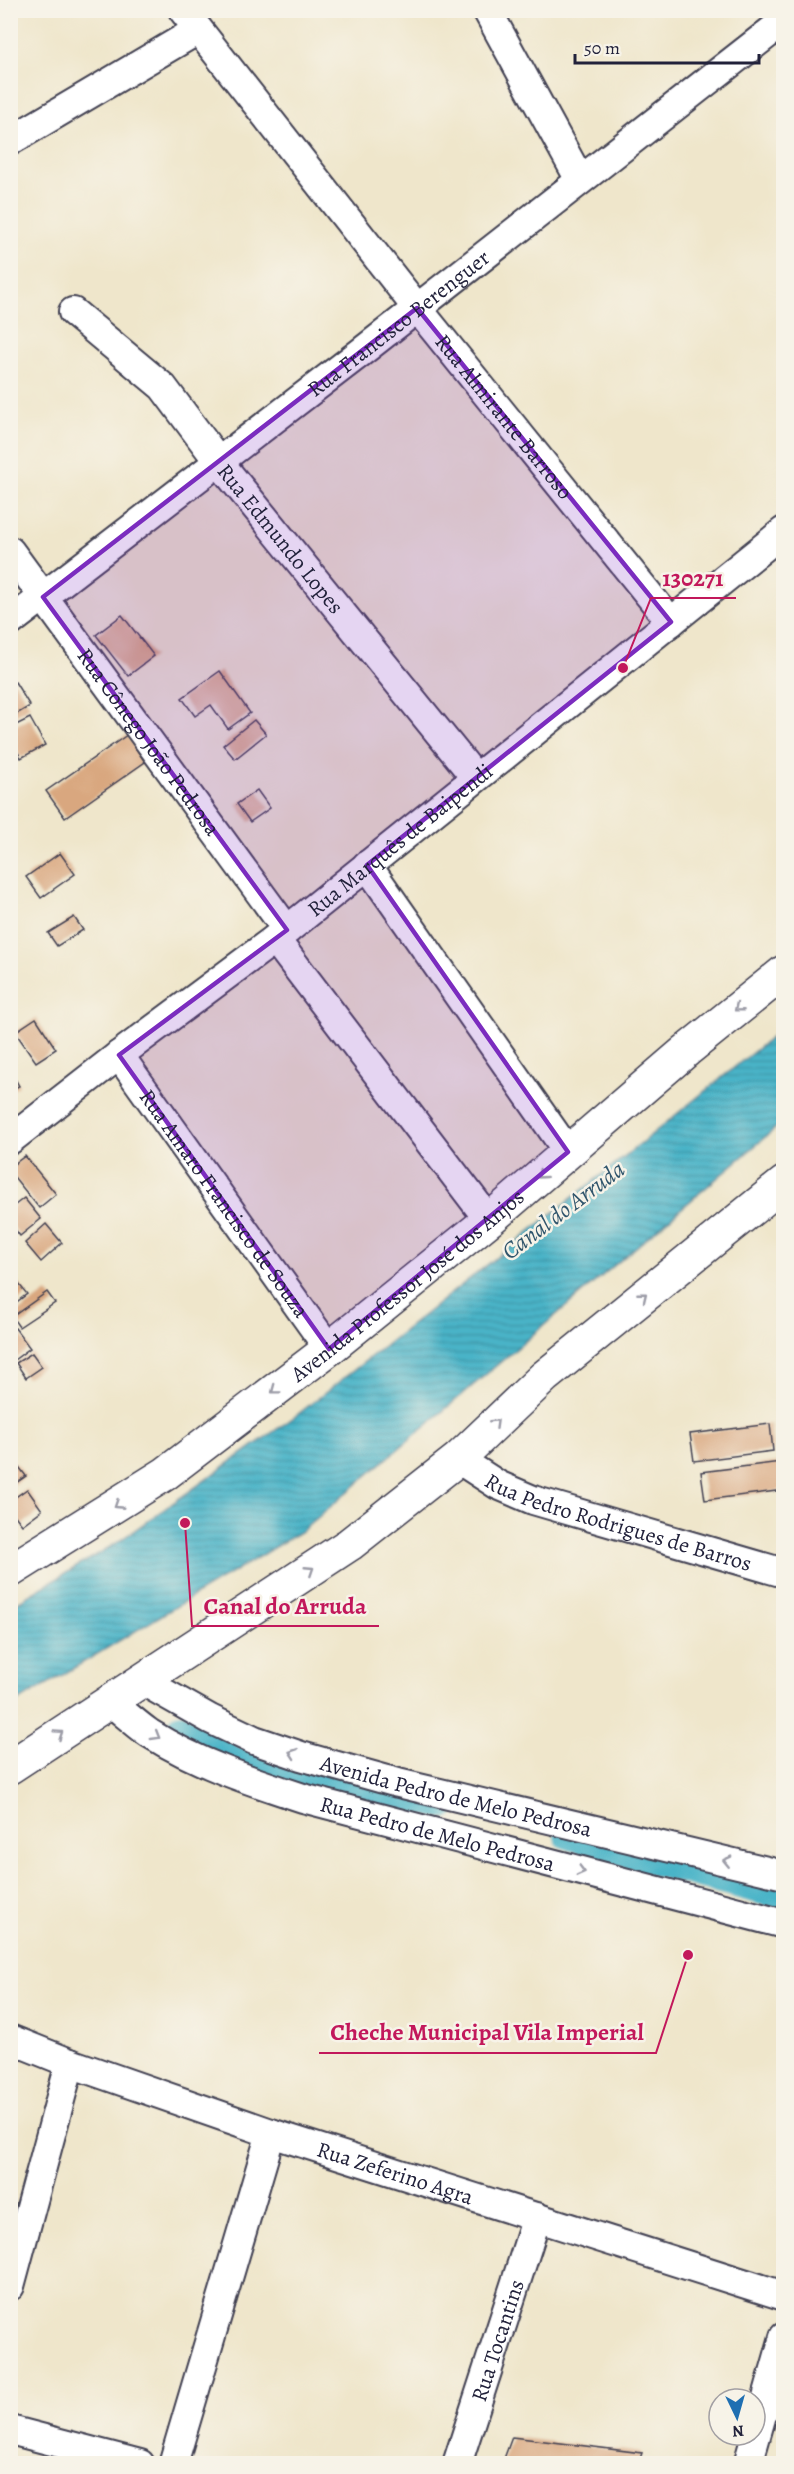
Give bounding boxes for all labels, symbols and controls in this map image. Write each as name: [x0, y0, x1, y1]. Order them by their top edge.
scale bar: [575, 27, 760, 65]
text: 50 m: [584, 36, 620, 60]
street label: Rua Francisco Berenguer: [301, 243, 496, 404]
street label: Rua Almirante Barroso: [428, 328, 580, 506]
street label: Rua Edmundo Lopes: [210, 457, 350, 620]
callout: 130271: [651, 556, 736, 598]
text: 130271: [662, 562, 724, 594]
street label: Rua Cônego João Pedrosa: [70, 642, 228, 843]
street label: Rua Marquês de Baipendi: [301, 757, 499, 924]
one-way arrow: [734, 1001, 745, 1012]
street label: Rua Amaro Francisco de Souza: [132, 1083, 316, 1325]
water label: Canal do Arruda: [495, 1153, 631, 1267]
one-way arrow: [537, 1168, 548, 1179]
street label: Avenida Professor José dos Anjos: [284, 1182, 531, 1390]
one-way arrow: [637, 1293, 648, 1304]
one-way arrow: [271, 1383, 282, 1394]
one-way arrow: [489, 1419, 499, 1430]
street label: Rua Pedro Rodrigues de Barros: [479, 1466, 755, 1579]
one-way arrow: [113, 1497, 124, 1508]
one-way arrow: [303, 1566, 314, 1577]
callout: Canal do Arruda: [192, 1584, 379, 1626]
text: Canal do Arruda: [203, 1590, 367, 1622]
one-way arrow: [150, 1729, 160, 1740]
one-way arrow: [52, 1730, 63, 1741]
one-way arrow: [288, 1748, 299, 1761]
street label: Avenida Pedro de Melo Pedrosa: [316, 1748, 596, 1845]
street label: Rua Pedro de Melo Pedrosa: [317, 1789, 559, 1880]
one-way arrow: [722, 1855, 732, 1868]
one-way arrow: [575, 1863, 585, 1876]
callout: Cheche Municipal Vila Imperial: [319, 2011, 656, 2053]
text: Cheche Municipal Vila Imperial: [330, 2016, 645, 2048]
street label: Rua Zeferino Agra: [313, 2135, 478, 2213]
street label: Rua Tocantins: [464, 2276, 532, 2406]
north arrow: [707, 2387, 767, 2447]
text: N: [731, 2419, 745, 2442]

